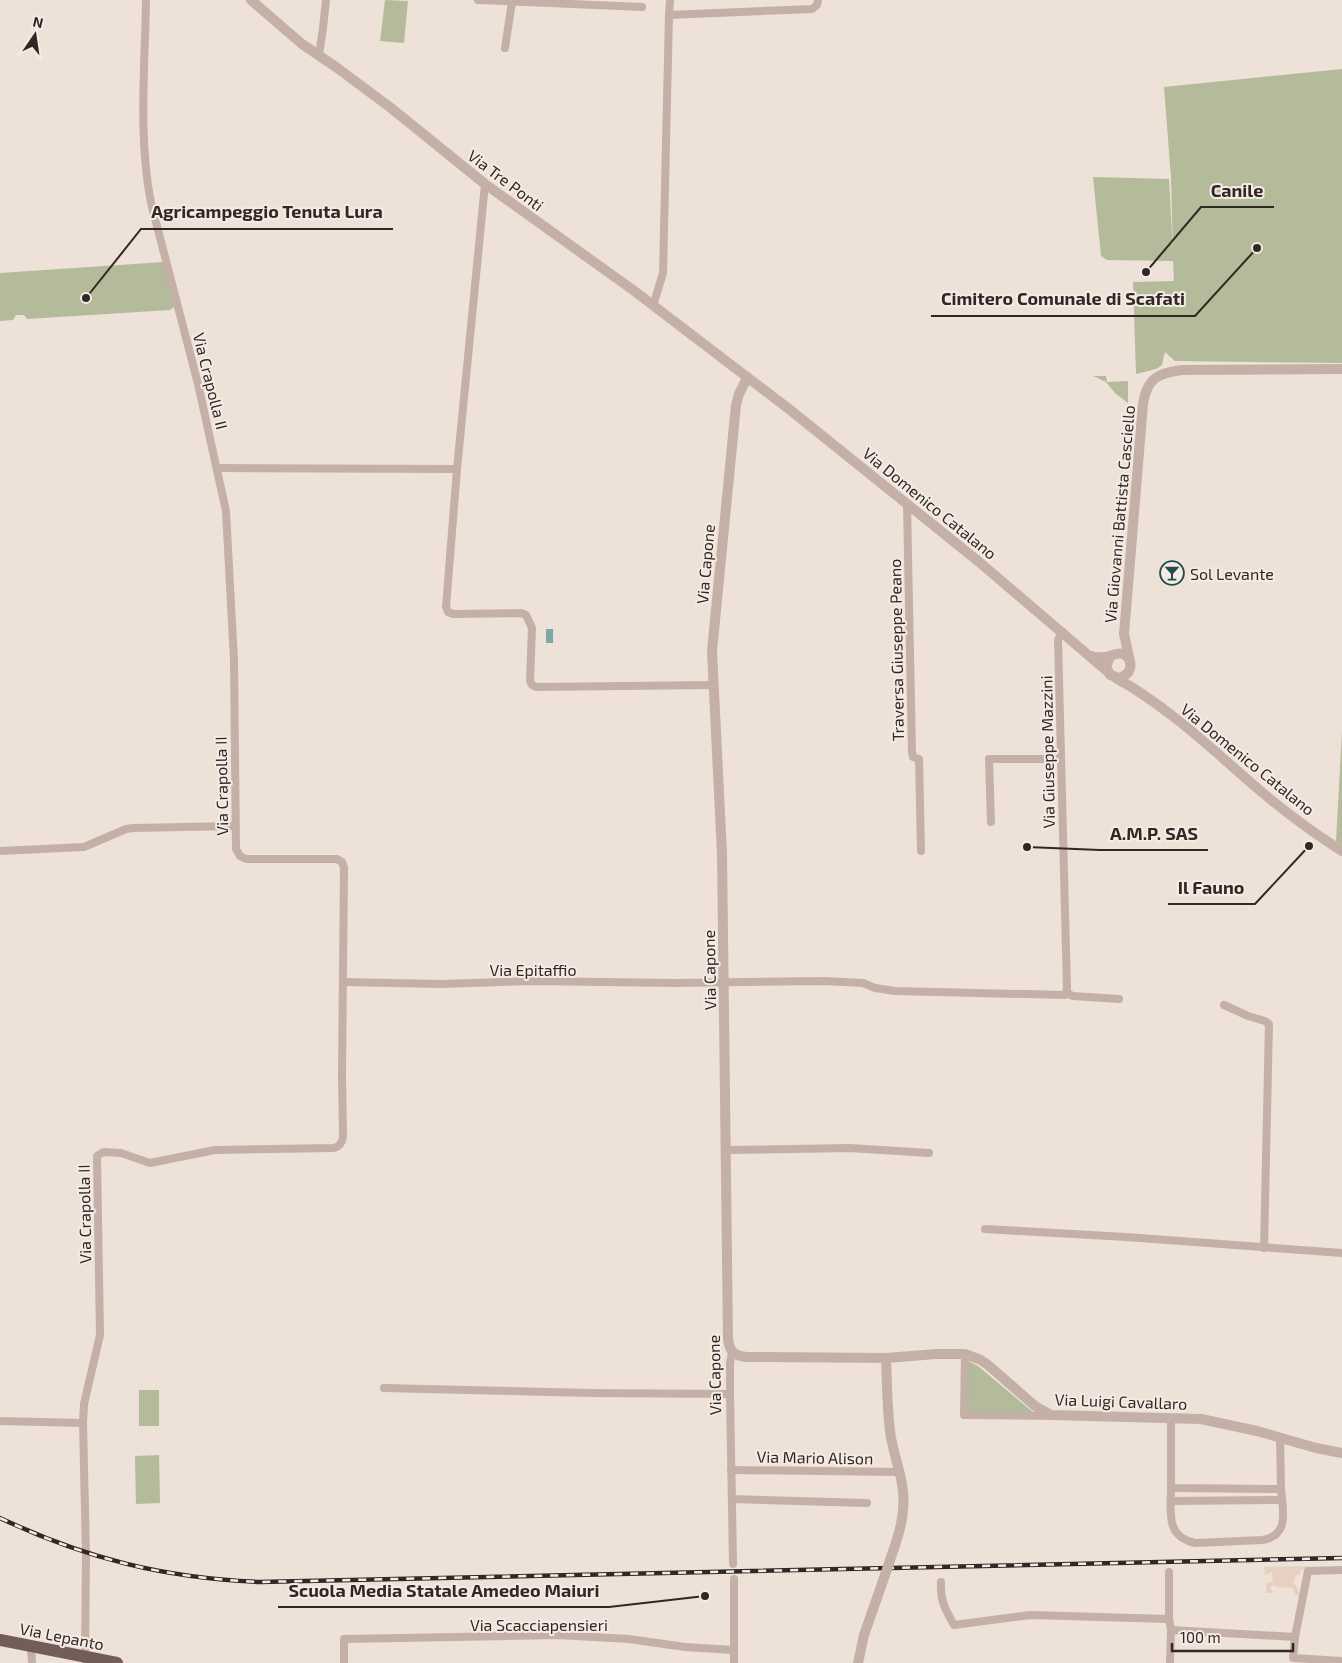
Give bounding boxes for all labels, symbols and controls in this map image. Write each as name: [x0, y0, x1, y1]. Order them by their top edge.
north arrow: [10, 10, 60, 60]
text: N: [31, 12, 45, 31]
street label: Via Tre Ponti: [464, 145, 548, 215]
callout: Canile: [1201, 174, 1274, 207]
text: Canile: [1211, 179, 1263, 201]
callout: Agricampeggio Tenuta Lura: [141, 196, 393, 229]
text: Agricampeggio Tenuta Lura: [151, 200, 383, 222]
callout: Cimitero Comunale di Scafati: [931, 283, 1195, 316]
text: Cimitero Comunale di Scafati: [941, 287, 1185, 309]
street label: Via Crapolla II: [190, 331, 232, 431]
street label: Via Giovanni Battista Casciello: [1100, 404, 1138, 624]
street label: Via Domenico Catalano: [859, 443, 1001, 563]
street label: Via Capone: [692, 523, 718, 605]
street label: Traversa Giuseppe Peano: [885, 559, 907, 741]
bar icon: Sol Levante: [1159, 560, 1185, 586]
place label: Sol Levante: [1190, 564, 1274, 583]
street label: Via Giuseppe Mazzini: [1036, 675, 1058, 829]
street label: Via Domenico Catalano: [1177, 699, 1319, 819]
street label: Via Crapolla II: [211, 736, 231, 836]
callout: A.M.P. SAS: [1100, 817, 1208, 850]
text: A.M.P. SAS: [1110, 822, 1198, 844]
callout: Il Fauno: [1168, 871, 1255, 904]
text: Il Fauno: [1178, 876, 1244, 898]
street label: Via Capone: [699, 930, 719, 1010]
street label: Via Epitaffio: [489, 960, 577, 979]
street label: Via Crapolla II: [74, 1164, 94, 1264]
street label: Via Capone: [704, 1335, 724, 1415]
street label: Via Luigi Cavallaro: [1054, 1389, 1188, 1413]
street label: Via Mario Alison: [756, 1446, 874, 1468]
callout: Scuola Media Statale Amedeo Maiuri: [278, 1574, 609, 1607]
text: Scuola Media Statale Amedeo Maiuri: [288, 1579, 600, 1601]
street label: Via Scacciapensieri: [470, 1615, 608, 1634]
street label: Via Lepanto: [18, 1619, 106, 1653]
scale bar: [1172, 1620, 1293, 1652]
text: 100 m: [1180, 1628, 1221, 1646]

